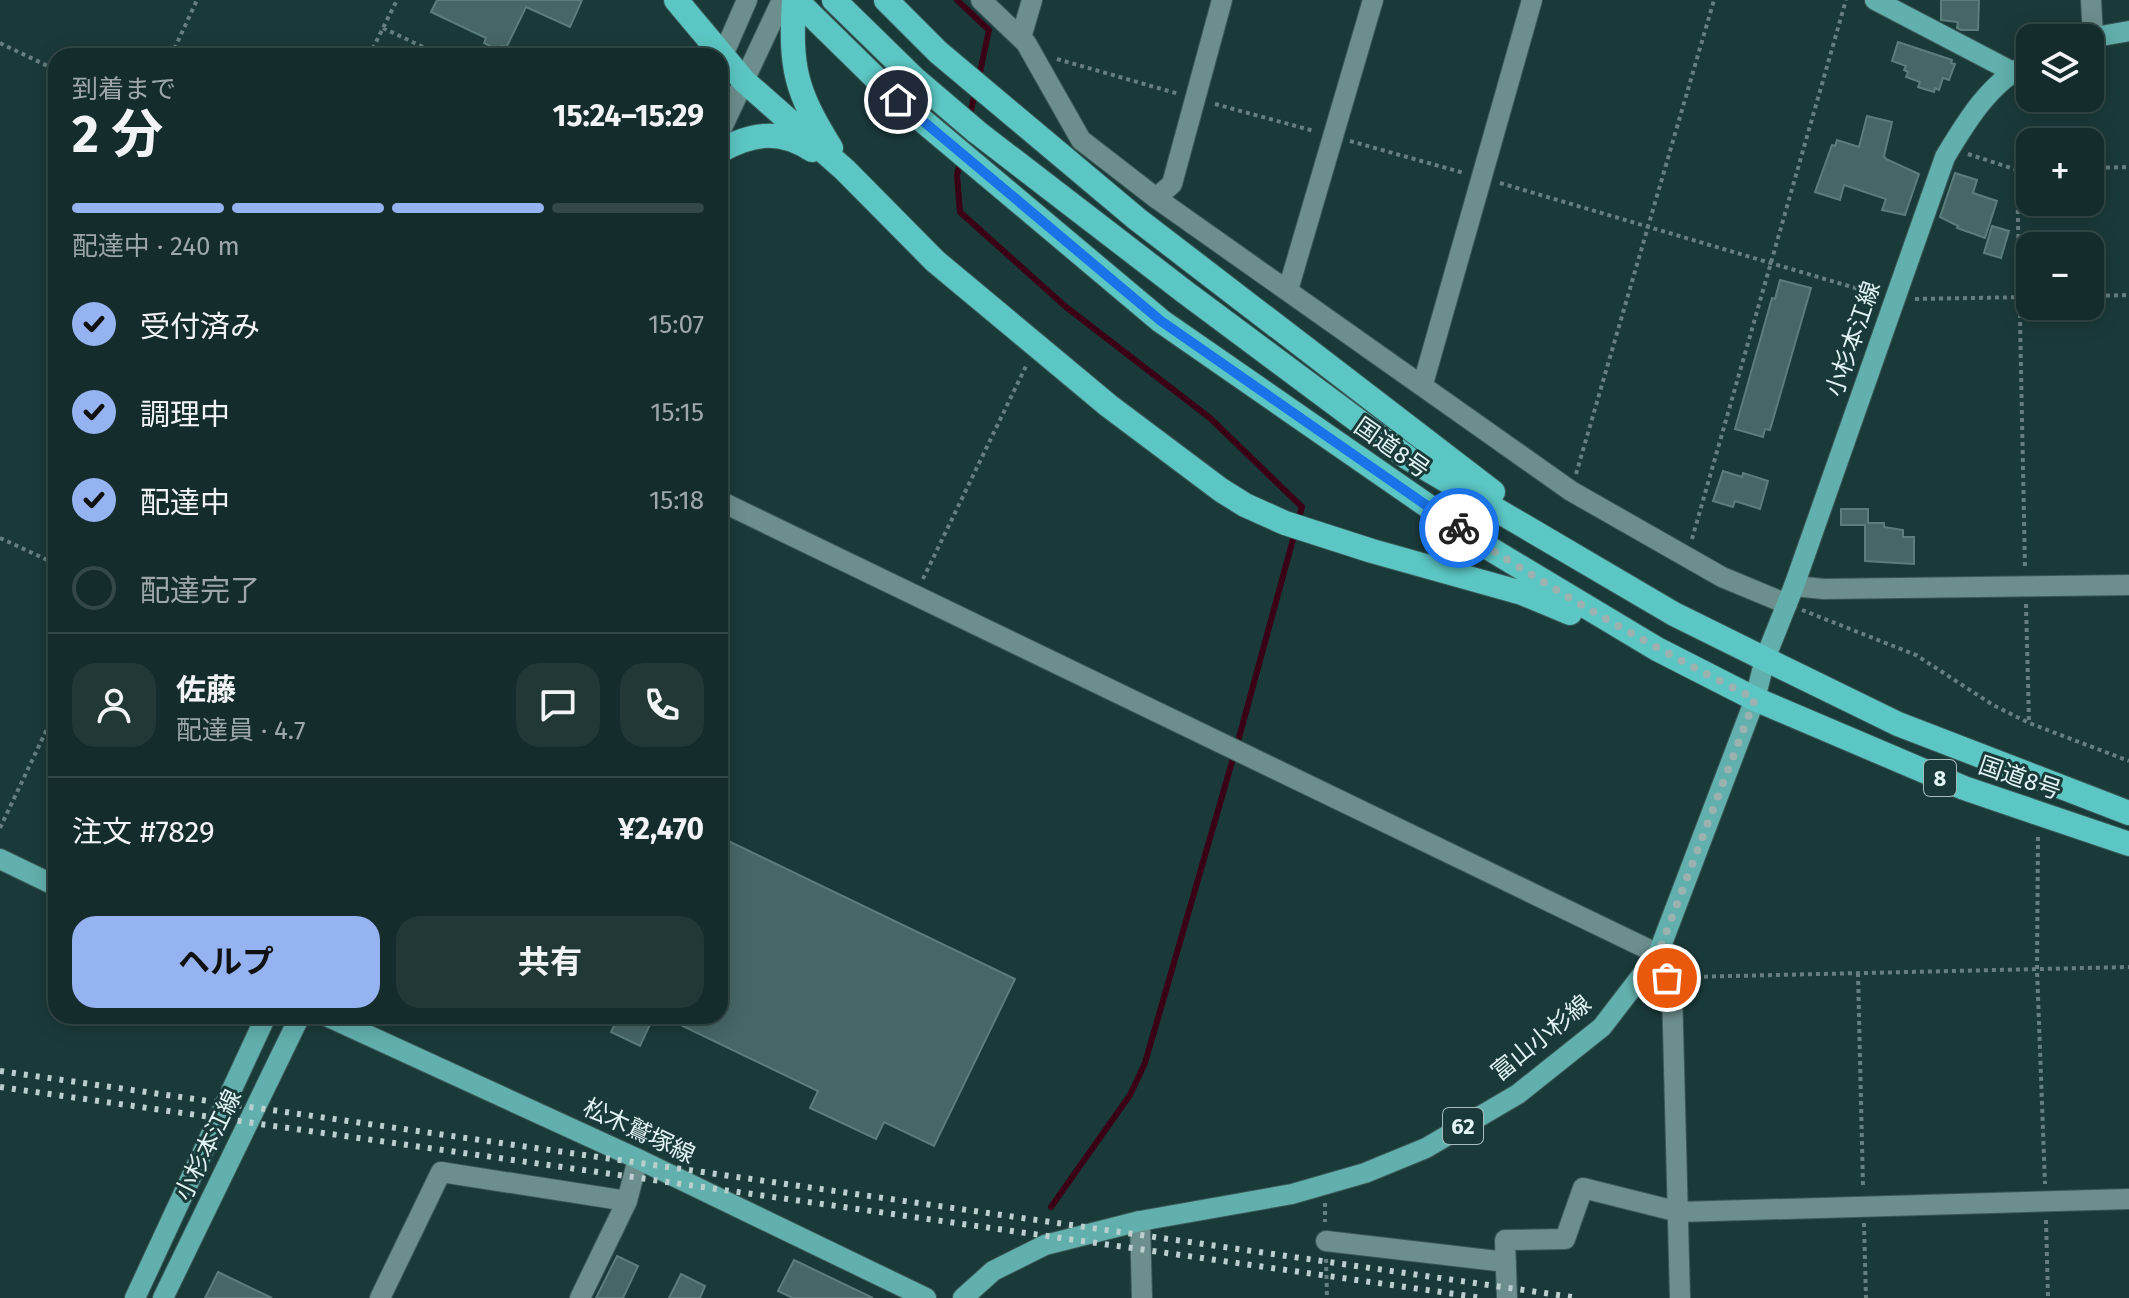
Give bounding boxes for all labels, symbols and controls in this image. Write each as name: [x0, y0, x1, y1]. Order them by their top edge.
map controls: [2016, 24, 2104, 320]
button: layers: [2016, 24, 2104, 112]
pin: [864, 66, 932, 134]
text: 到着まで: [72, 74, 176, 105]
icon: home: [876, 78, 920, 122]
text: 15:24–15:29: [553, 98, 704, 134]
text: 2 分: [72, 103, 163, 166]
button: +: [2016, 128, 2104, 216]
text: 配達中 · 240 m: [72, 231, 240, 262]
button: −: [2016, 232, 2104, 320]
street label: 小杉本江線: [1820, 278, 1886, 400]
icon: check: [72, 302, 116, 346]
text: 受付済み: [140, 309, 260, 345]
text: 15:07: [648, 309, 704, 340]
icon: check: [72, 390, 116, 434]
text: 調理中: [140, 397, 230, 433]
text: 15:15: [650, 397, 704, 428]
street label: 国道8号: [1349, 412, 1435, 484]
icon: check: [72, 478, 116, 522]
text: 配達中: [140, 485, 230, 521]
text: 15:18: [649, 485, 704, 516]
courier: [1419, 488, 1499, 568]
icon: bike: [1437, 506, 1481, 550]
text: 配達完了: [140, 573, 260, 609]
button: person: [72, 663, 156, 747]
button: chat: [516, 663, 600, 747]
button: phone: [620, 663, 704, 747]
text: 佐藤: [176, 672, 236, 708]
text: 配達員 · 4.7: [176, 715, 306, 746]
street label: 国道8号: [1975, 751, 2065, 805]
road number: 8: [1924, 760, 1956, 796]
text: ¥2,470: [618, 811, 704, 847]
text: 注文 #7829: [72, 814, 215, 850]
button: ヘルプ: [72, 916, 380, 1008]
button: 共有: [396, 916, 704, 1008]
pin: [1633, 944, 1701, 1012]
icon: bag: [1645, 956, 1689, 1000]
street label: 富山小杉線: [1486, 989, 1596, 1087]
street label: 小杉本江線: [169, 1085, 247, 1205]
street label: 松木鷲塚線: [579, 1093, 699, 1169]
road number: 62: [1443, 1108, 1483, 1144]

